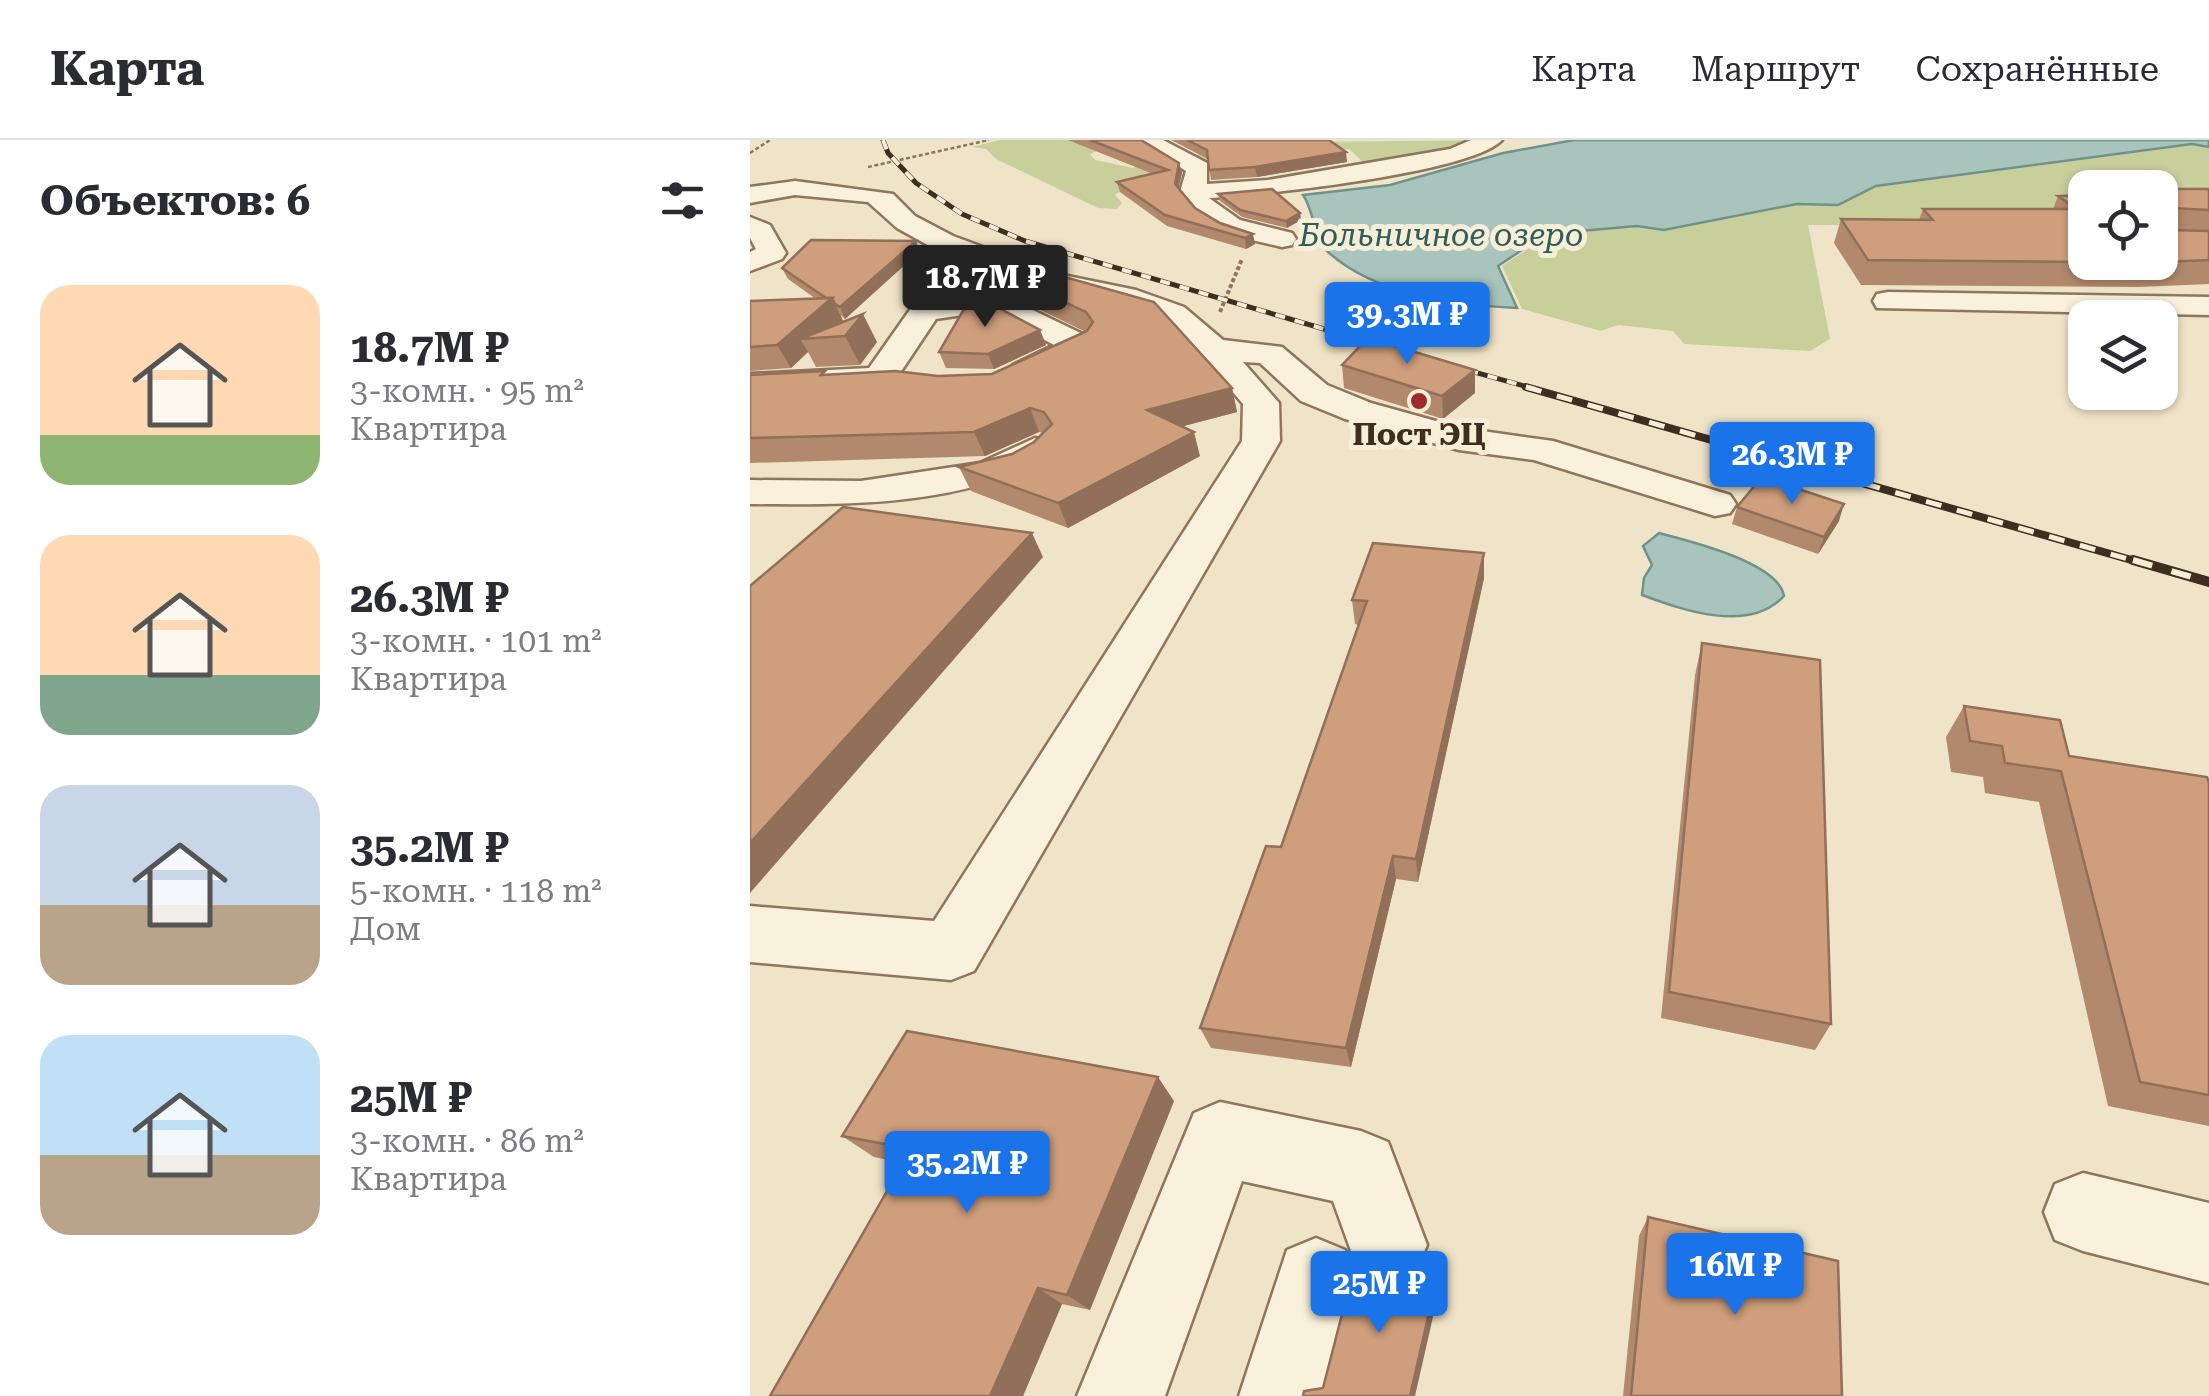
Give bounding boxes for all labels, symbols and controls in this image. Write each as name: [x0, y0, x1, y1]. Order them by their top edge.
text: Карта: [50, 41, 204, 97]
text: Карта: [1531, 49, 1636, 90]
text: Маршрут: [1691, 49, 1860, 90]
text: Сохранённые: [1915, 49, 2159, 90]
map controls: [2068, 170, 2178, 410]
button: locate: [2068, 170, 2178, 280]
icon: filters: [655, 173, 710, 228]
text: Объектов: 6: [40, 176, 310, 225]
water label: Больничное озеро: [1298, 216, 1583, 254]
pin: 18.7M ₽: [893, 245, 1077, 330]
text: 18.7M ₽: [925, 258, 1045, 296]
pin: 39.3M ₽: [1315, 282, 1499, 367]
text: 39.3M ₽: [1347, 295, 1467, 333]
button: layers: [2068, 300, 2178, 410]
text: 18.7M ₽: [350, 323, 508, 372]
icon: home: [120, 325, 240, 445]
text: 3-комн. · 95 m²: [350, 372, 584, 410]
marker: Пост ЭЦ: [1408, 390, 1430, 412]
text: Квартира: [350, 410, 507, 448]
place label: Пост ЭЦ: [1352, 417, 1486, 452]
pin: 26.3M ₽: [1700, 422, 1884, 507]
text: 26.3M ₽: [1732, 435, 1852, 473]
text: 26.3M ₽: [350, 573, 508, 622]
icon: home: [120, 575, 240, 695]
text: 3-комн. · 101 m²: [350, 622, 602, 660]
text: Квартира: [350, 660, 507, 698]
text: 35.2M ₽: [350, 823, 508, 872]
icon: home: [120, 825, 240, 945]
text: 5-комн. · 118 m²: [350, 872, 602, 910]
text: Дом: [350, 910, 421, 948]
text: 25M ₽: [350, 1073, 472, 1122]
icon: home: [120, 1075, 240, 1195]
text: 3-комн. · 86 m²: [350, 1122, 584, 1160]
pin: 35.2M ₽: [875, 1131, 1059, 1216]
text: 35.2M ₽: [907, 1144, 1027, 1182]
text: Квартира: [350, 1160, 507, 1198]
pin: 16M ₽: [1665, 1233, 1805, 1318]
text: 16M ₽: [1689, 1246, 1781, 1284]
pin: 25M ₽: [1309, 1251, 1449, 1336]
text: 25M ₽: [1333, 1264, 1425, 1302]

